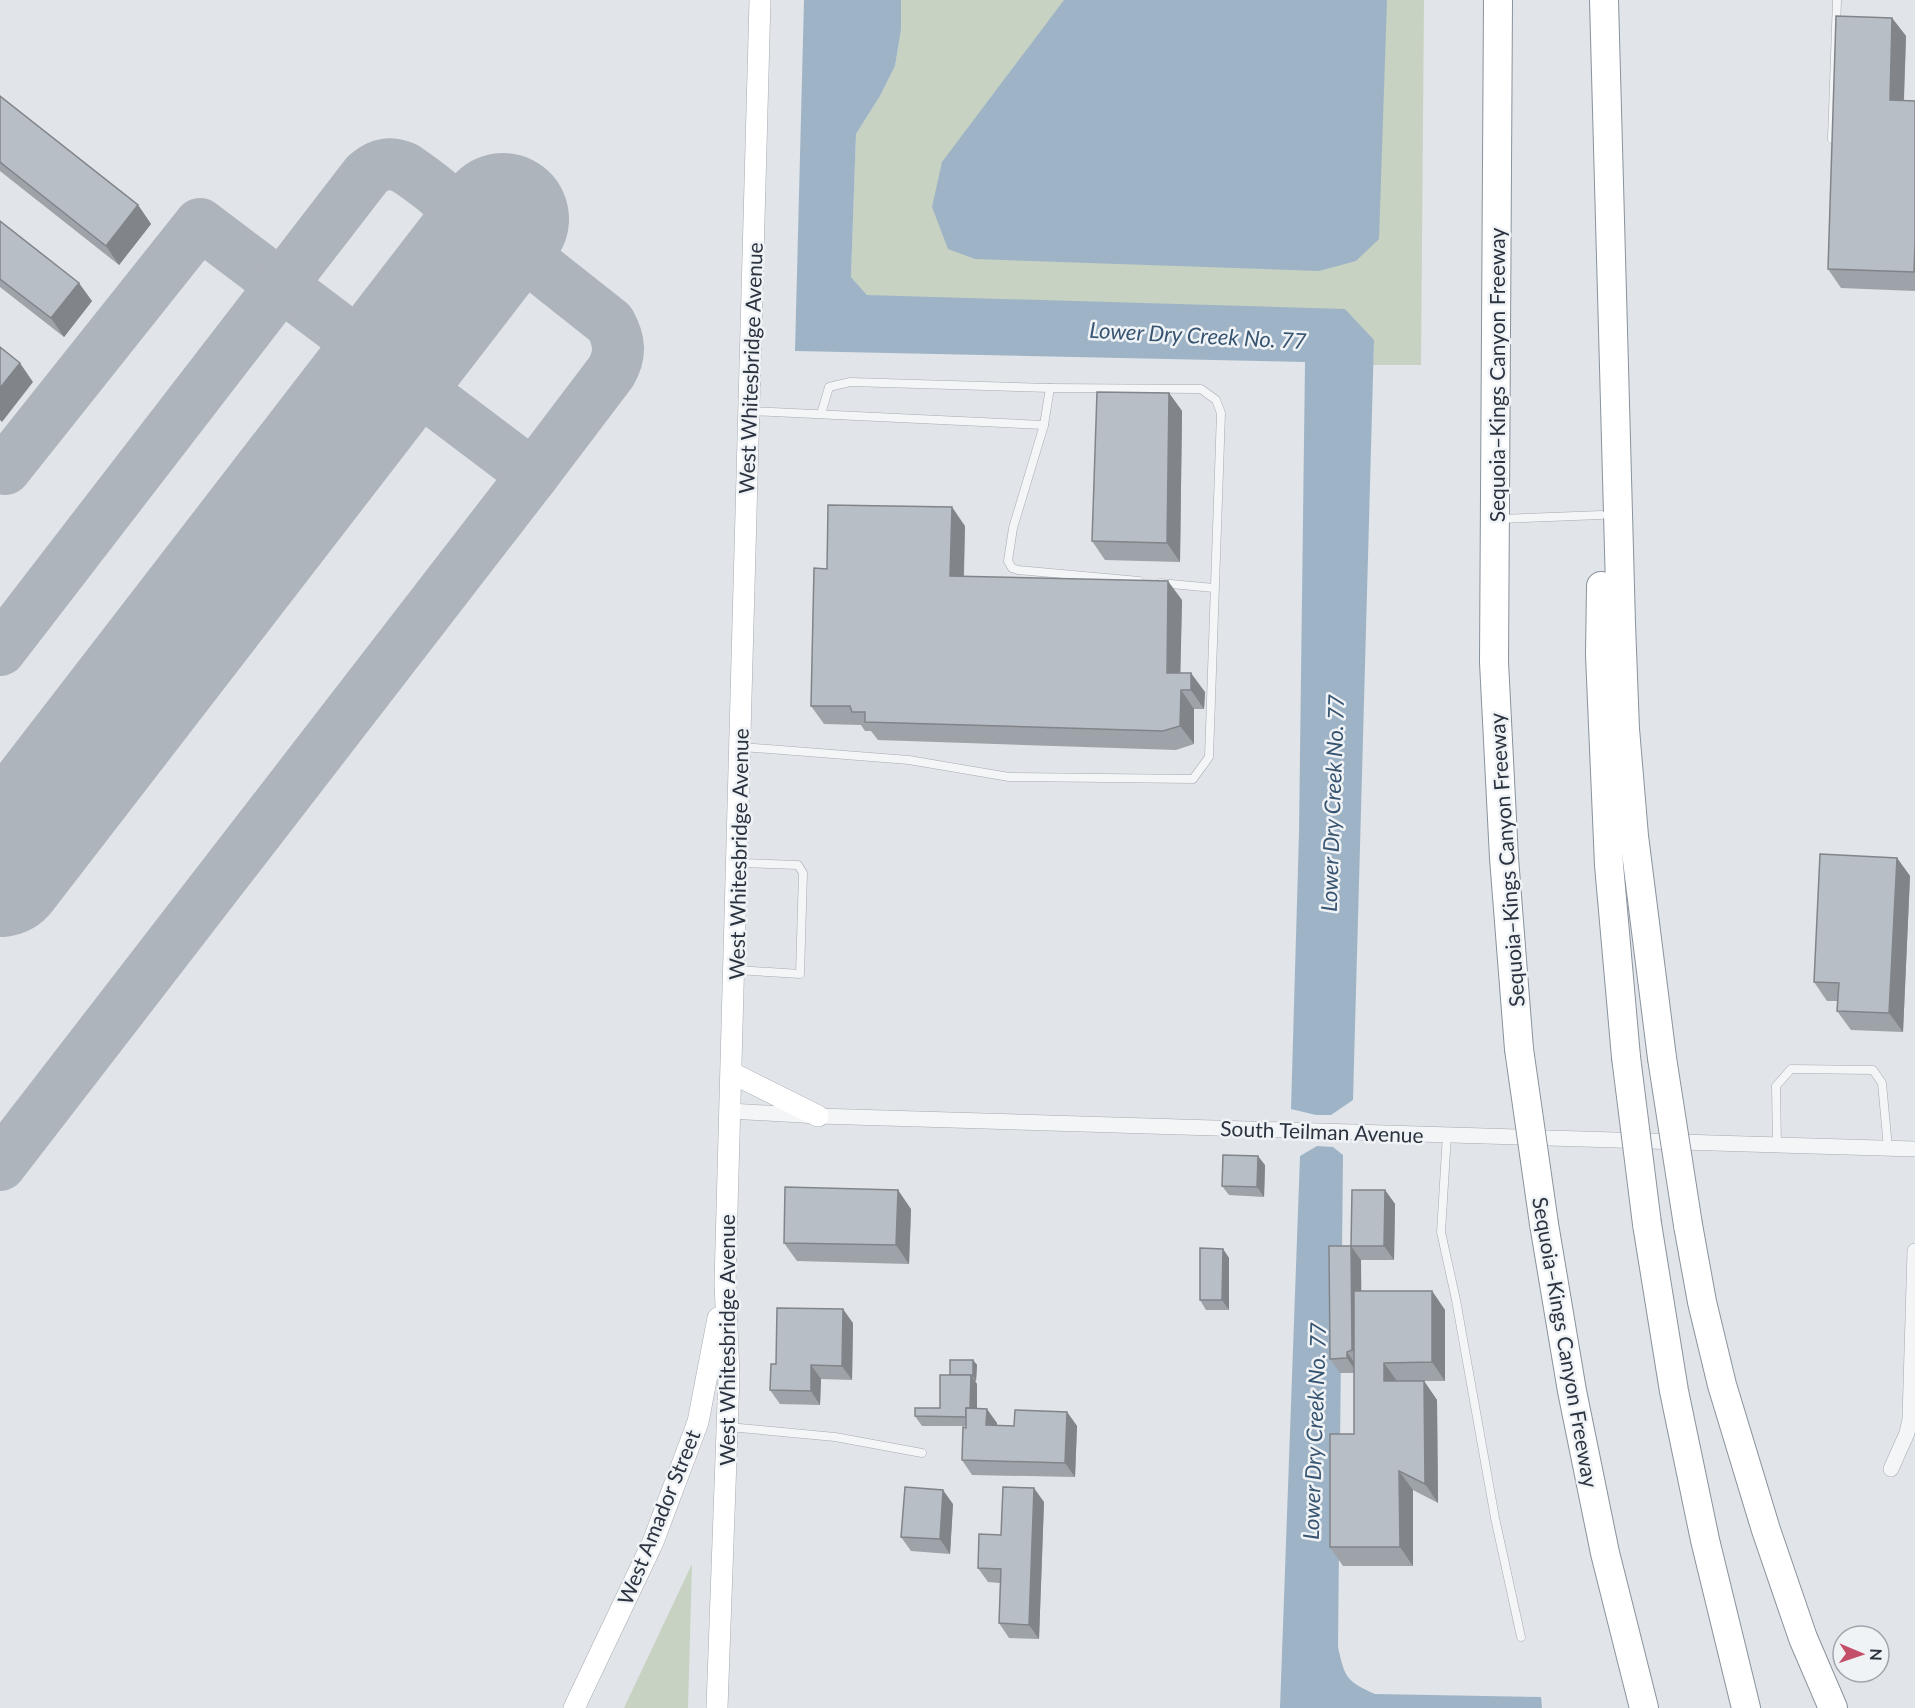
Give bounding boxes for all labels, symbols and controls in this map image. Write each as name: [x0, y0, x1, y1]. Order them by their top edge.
street label: Sequoia–Kings Canyon Freeway: [1484, 228, 1509, 522]
street label: West Whitesbridge Avenue: [733, 242, 767, 494]
water label: Lower Dry Creek No. 77: [1089, 316, 1307, 354]
water label: Lower Dry Creek No. 77: [1315, 694, 1349, 912]
street label: Sequoia–Kings Canyon Freeway: [1483, 712, 1529, 1008]
street label: West Whitesbridge Avenue: [723, 728, 753, 980]
street label: South Teilman Avenue: [1220, 1115, 1424, 1147]
street label: Sequoia–Kings Canyon Freeway: [1528, 1195, 1604, 1489]
street label: West Whitesbridge Avenue: [714, 1214, 739, 1466]
water label: Lower Dry Creek No. 77: [1297, 1322, 1331, 1540]
street label: West Amador Street: [612, 1425, 705, 1608]
north arrow: [1831, 1624, 1891, 1684]
text: N: [1867, 1648, 1886, 1661]

